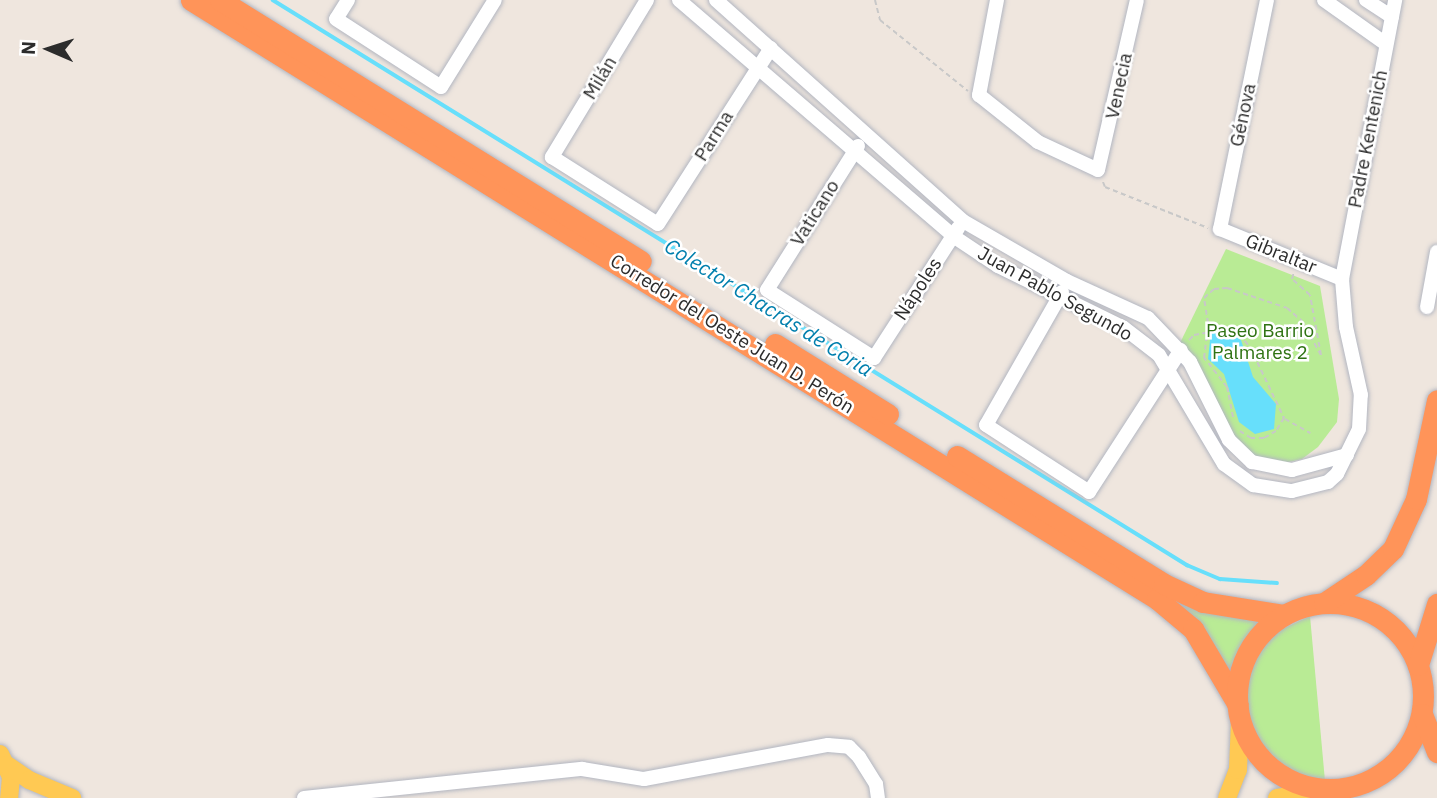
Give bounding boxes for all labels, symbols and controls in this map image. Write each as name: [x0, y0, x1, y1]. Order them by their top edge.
north arrow: [14, 14, 84, 84]
text: N: [16, 40, 40, 55]
street label: Venecia: [1101, 51, 1137, 121]
street label: Milán: [578, 52, 622, 104]
street label: Padre Kentenich: [1343, 68, 1393, 210]
street label: Génova: [1225, 81, 1261, 149]
street label: Parma: [690, 107, 738, 165]
street label: Vaticano: [786, 176, 844, 250]
street label: Gibraltar: [1242, 229, 1320, 279]
water label: Colector Chacras de Coria: [660, 233, 878, 381]
street label: Juan Pablo Segundo: [974, 242, 1136, 346]
street label: Corredor del Oeste Juan D. Perón: [606, 249, 858, 419]
street label: Nápoles: [889, 253, 947, 325]
park label: Paseo Barrio Palmares 2: [1206, 320, 1314, 364]

